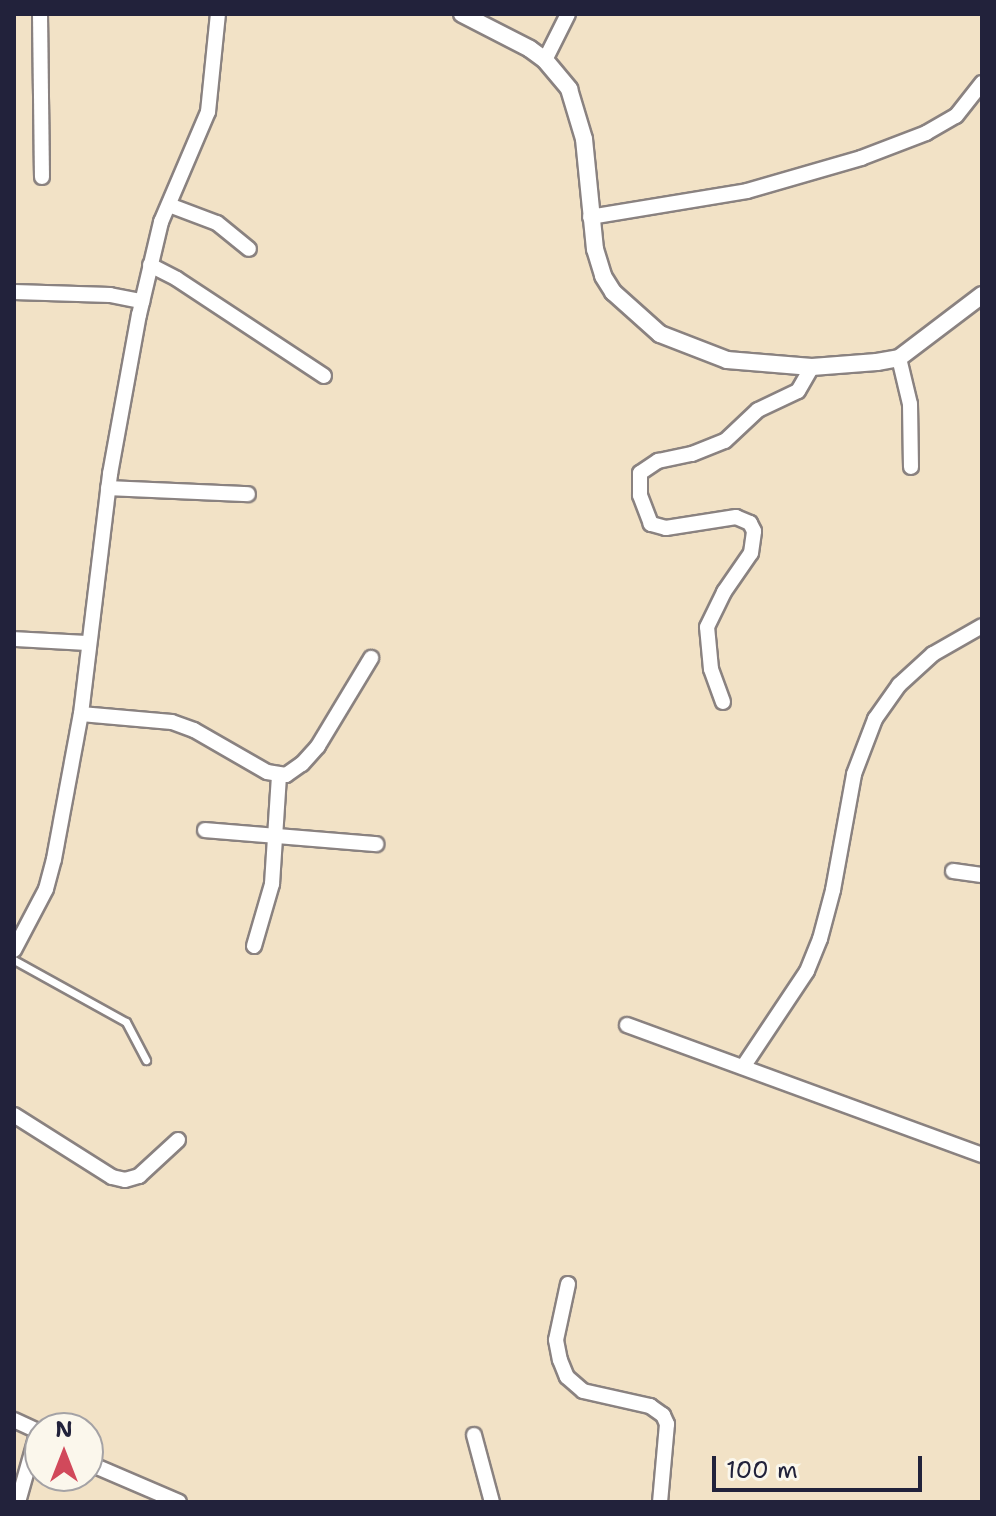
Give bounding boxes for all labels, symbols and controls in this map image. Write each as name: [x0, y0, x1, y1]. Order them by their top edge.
north arrow: [24, 1412, 104, 1492]
text: N: [55, 1415, 73, 1444]
scale bar: [716, 1440, 926, 1490]
text: 100 m: [726, 1454, 798, 1486]

